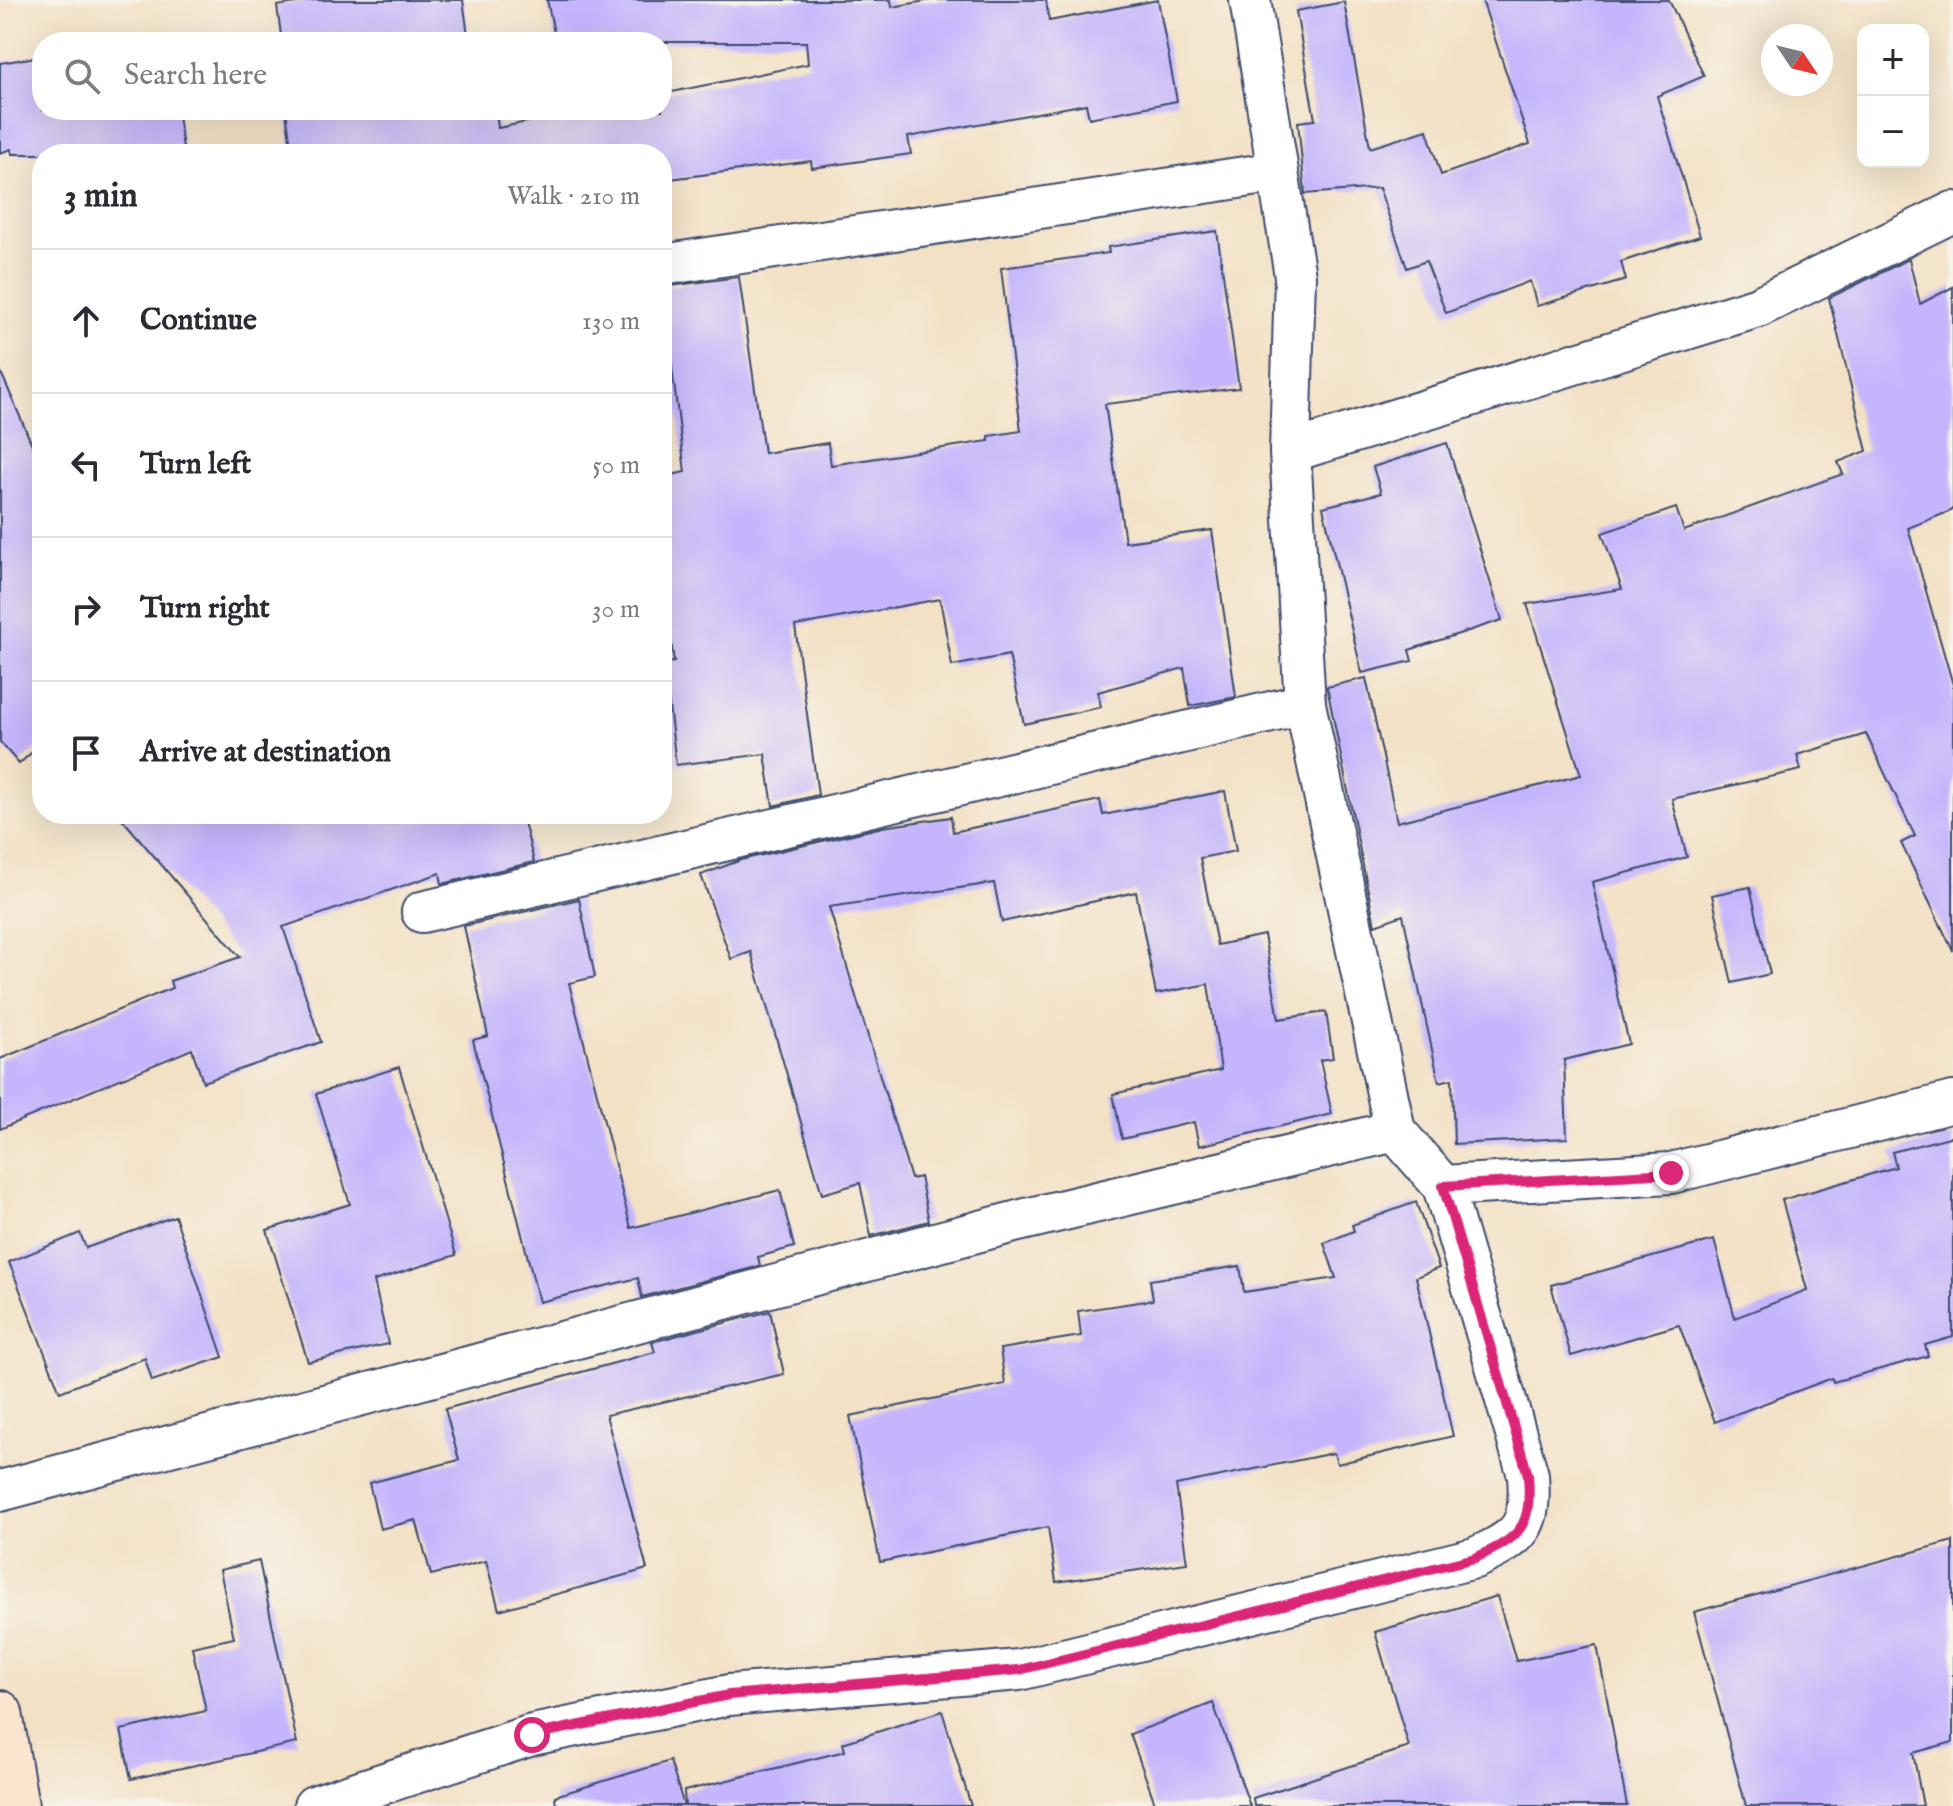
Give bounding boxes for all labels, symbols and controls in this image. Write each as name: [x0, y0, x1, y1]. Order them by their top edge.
north arrow: [1761, 24, 1833, 96]
map controls: [1857, 24, 1929, 168]
button: +: [1857, 24, 1929, 96]
search box: [32, 32, 672, 120]
icon: search: [60, 54, 104, 98]
text: Search here: [124, 57, 267, 95]
button: −: [1857, 96, 1929, 168]
text: 3 min: [64, 175, 138, 218]
text: Walk · 210 m: [507, 180, 640, 213]
icon: ahead: [64, 299, 108, 343]
text: Continue: [140, 302, 257, 340]
text: 130 m: [582, 305, 640, 338]
icon: left: [64, 443, 108, 487]
text: Turn left: [140, 446, 251, 484]
text: 50 m: [592, 449, 640, 482]
icon: right: [64, 587, 108, 631]
text: Turn right: [140, 590, 270, 628]
text: 30 m: [592, 593, 640, 626]
icon: arrive: [64, 731, 108, 775]
text: Arrive at destination: [140, 734, 391, 772]
route end: [1653, 1155, 1689, 1191]
route start: [514, 1717, 550, 1753]

